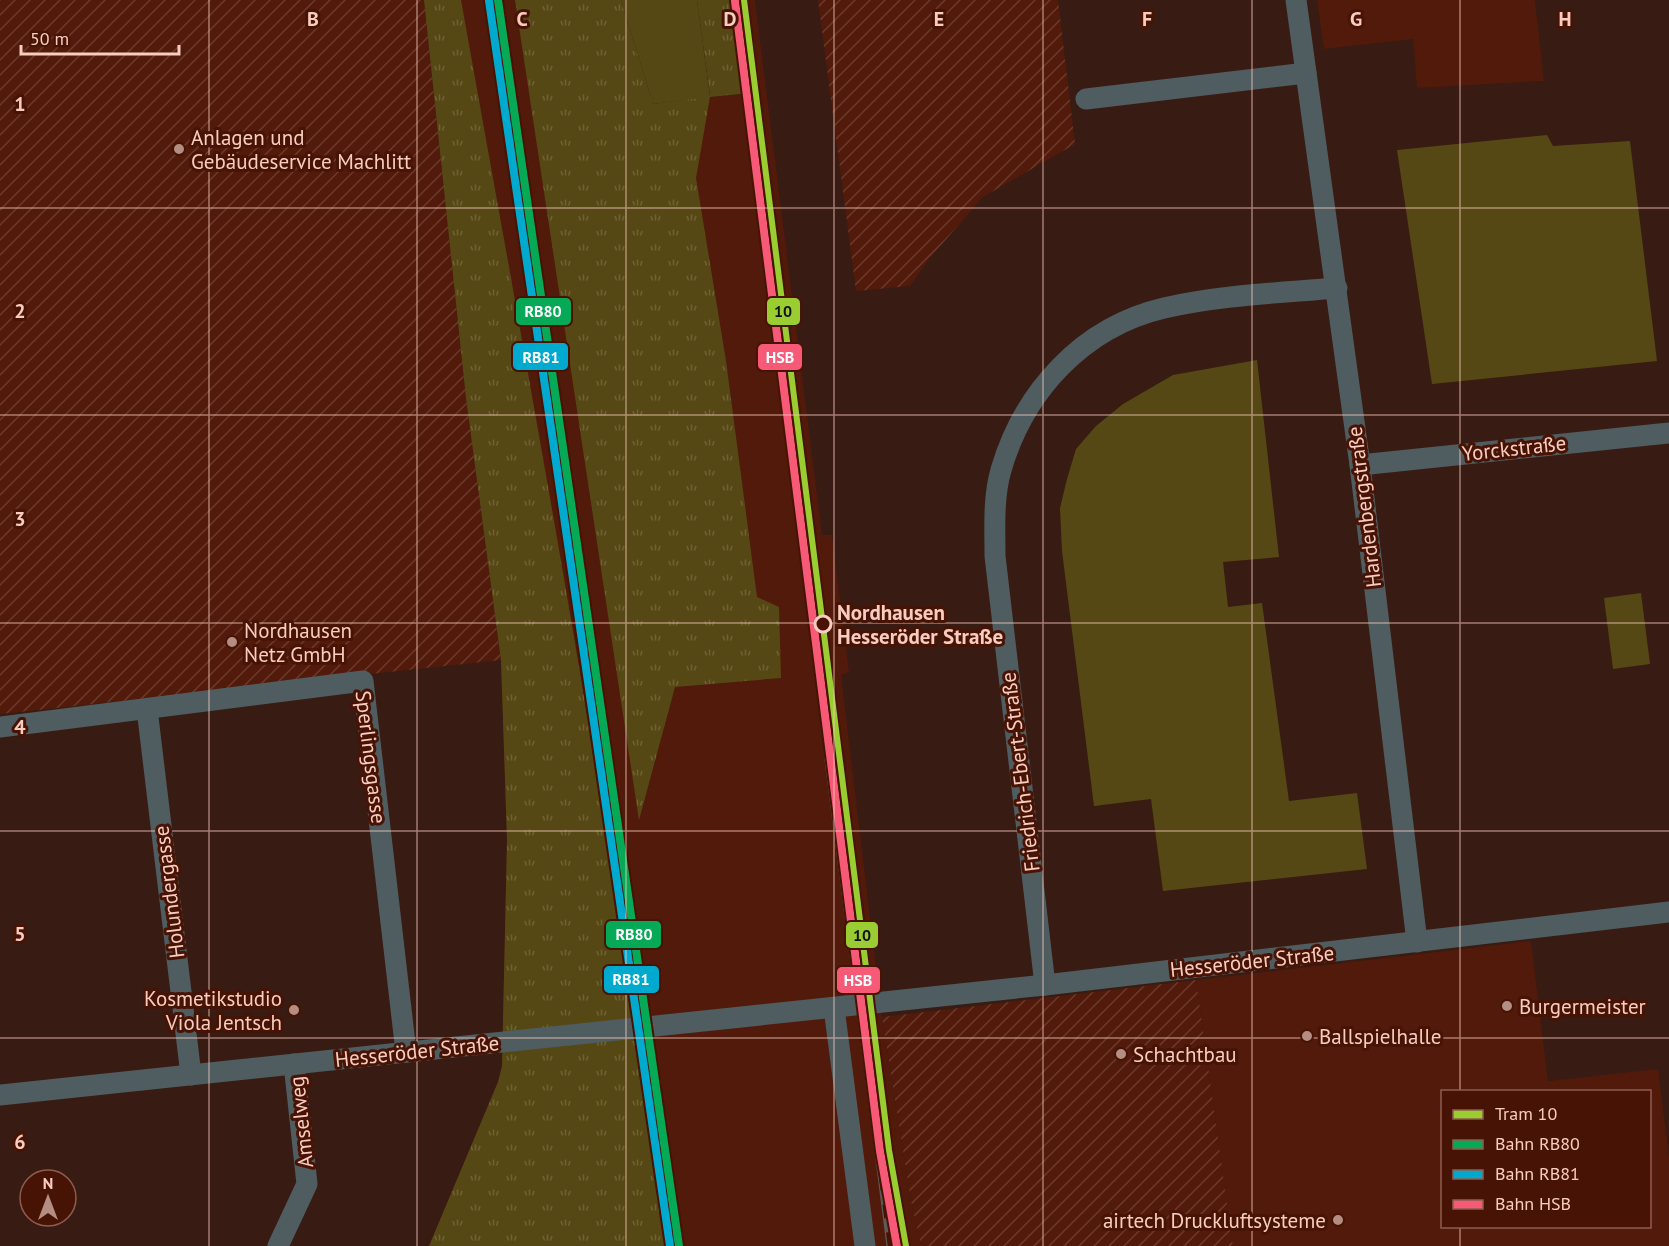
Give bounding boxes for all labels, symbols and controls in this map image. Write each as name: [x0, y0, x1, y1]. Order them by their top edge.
text: B: [307, 6, 319, 32]
text: C: [516, 6, 528, 32]
text: D: [724, 6, 737, 32]
text: E: [934, 6, 944, 32]
text: F: [1142, 6, 1152, 32]
text: G: [1350, 6, 1362, 32]
text: H: [1558, 6, 1572, 32]
scale bar: [21, 18, 178, 56]
text: 50 m: [30, 27, 69, 50]
text: 1: [14, 91, 26, 117]
place label: Anlagen und Gebäudeservice Machlitt: [191, 124, 411, 175]
marker: Anlagen und Gebäudeservice Machlitt: [172, 142, 186, 156]
line badge: RB80: [515, 297, 572, 326]
line badge: 10: [766, 297, 801, 326]
text: 2: [14, 298, 26, 324]
text: RB80: [524, 301, 562, 321]
text: 10: [774, 301, 792, 321]
line badge: RB81: [512, 342, 569, 371]
line badge: HSB: [757, 343, 803, 371]
text: RB81: [522, 347, 560, 367]
text: HSB: [766, 347, 794, 367]
street label: Hardenbergstraße: [1341, 425, 1387, 589]
street label: Yorckstraße: [1461, 429, 1567, 467]
text: 3: [14, 506, 26, 532]
place label: Nordhausen Hesseröder Straße: [837, 599, 1003, 650]
marker: Nordhausen Hesseröder Straße: [814, 615, 832, 633]
place label: Nordhausen Netz GmbH: [244, 617, 352, 668]
marker: Nordhausen Netz GmbH: [225, 635, 239, 649]
street label: Friedrich-Ebert-Straße: [994, 671, 1046, 873]
street label: Sperlingsgasse: [349, 689, 393, 825]
text: 4: [14, 714, 26, 740]
street label: Holundergasse: [147, 824, 191, 960]
line badge: RB80: [605, 920, 662, 949]
text: 5: [14, 921, 26, 947]
line badge: 10: [845, 921, 879, 949]
text: RB80: [615, 924, 653, 944]
text: 10: [853, 925, 871, 945]
street label: Hesseröder Straße: [1168, 939, 1336, 983]
line badge: RB81: [603, 965, 660, 994]
line badge: HSB: [836, 966, 881, 994]
text: RB81: [612, 969, 650, 989]
text: HSB: [844, 970, 872, 990]
place label: Kosmetikstudio Viola Jentsch: [144, 985, 282, 1036]
place label: Burgermeister: [1519, 993, 1646, 1020]
marker: Burgermeister: [1500, 999, 1514, 1013]
marker: Kosmetikstudio Viola Jentsch: [287, 1003, 301, 1017]
place label: Ballspielhalle: [1319, 1023, 1441, 1050]
street label: Hesseröder Straße: [333, 1029, 501, 1073]
marker: Ballspielhalle: [1300, 1029, 1314, 1043]
place label: Schachtbau: [1133, 1041, 1237, 1068]
marker: Schachtbau: [1114, 1047, 1128, 1061]
street label: Amselweg: [283, 1075, 319, 1169]
legend: [1441, 1090, 1651, 1228]
text: Tram 10: [1495, 1102, 1557, 1125]
text: 6: [14, 1129, 26, 1155]
text: Bahn RB80: [1495, 1132, 1580, 1155]
text: Bahn RB81: [1495, 1162, 1580, 1185]
north arrow: [18, 1168, 78, 1228]
text: N: [43, 1173, 53, 1193]
text: Bahn HSB: [1495, 1192, 1571, 1215]
place label: airtech Druckluftsysteme: [1103, 1207, 1326, 1234]
marker: airtech Druckluftsysteme: [1331, 1213, 1345, 1227]

